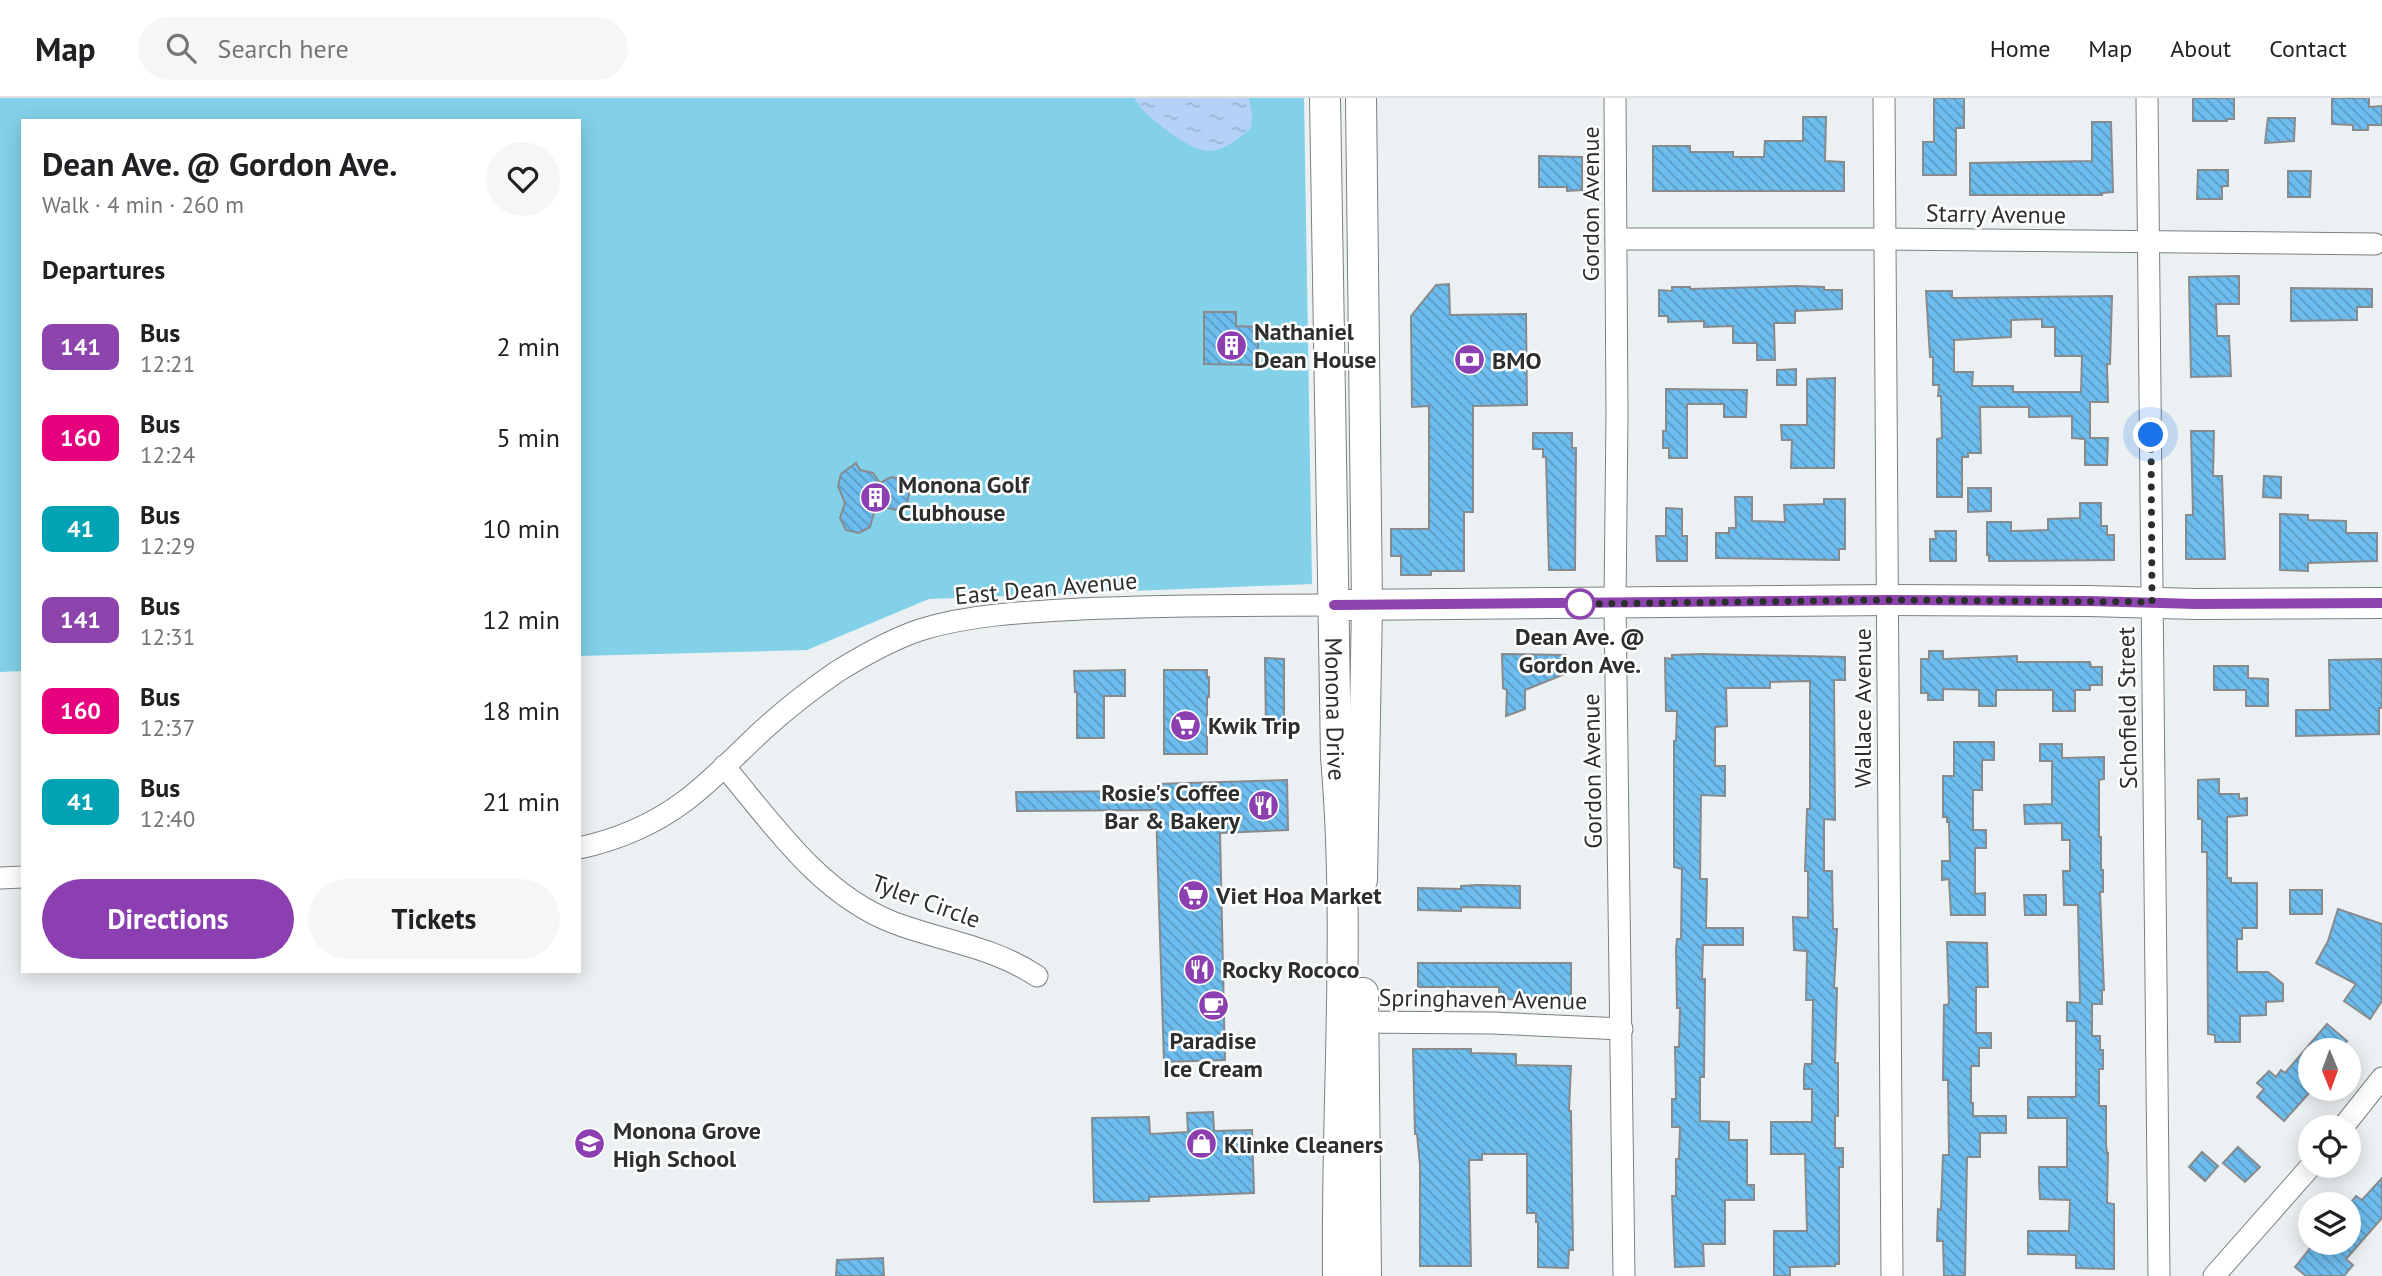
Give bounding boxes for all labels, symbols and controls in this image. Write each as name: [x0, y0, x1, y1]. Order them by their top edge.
search box: [138, 17, 628, 80]
text: Map: [35, 27, 96, 70]
icon: search: [162, 29, 200, 67]
text: Search here: [218, 32, 349, 65]
text: Home: [1990, 33, 2050, 64]
text: Map: [2088, 33, 2132, 64]
text: About: [2170, 33, 2231, 64]
text: Contact: [2269, 33, 2347, 64]
street label: Gordon Avenue: [1575, 126, 1606, 282]
text: Dean Ave. @ Gordon Ave.: [42, 142, 397, 185]
button: heart: [486, 142, 560, 216]
text: Walk · 4 min · 260 m: [42, 190, 244, 219]
street label: Starry Avenue: [1926, 197, 2066, 231]
text: Departures: [42, 253, 165, 286]
text: Bus: [140, 316, 180, 349]
place label: Nathaniel Dean House: [1254, 316, 1377, 375]
building icon: Nathaniel Dean House: [1214, 328, 1248, 362]
text: 2 min: [497, 330, 560, 363]
text: 141: [60, 331, 101, 362]
bank icon: BMO: [1452, 343, 1486, 377]
place label: BMO: [1492, 345, 1541, 376]
text: 12:21: [140, 349, 195, 378]
text: Bus: [140, 407, 180, 440]
your location: [2133, 417, 2168, 452]
text: 5 min: [497, 421, 560, 454]
text: 160: [60, 422, 101, 453]
text: 12:24: [140, 440, 195, 469]
place label: Monona Golf Clubhouse: [898, 469, 1030, 528]
building icon: Monona Golf Clubhouse: [858, 481, 892, 515]
text: Bus: [140, 498, 180, 531]
text: 10 min: [482, 512, 560, 545]
text: 41: [67, 513, 94, 544]
text: 12:29: [140, 531, 195, 560]
street label: East Dean Avenue: [954, 565, 1138, 611]
text: Bus: [140, 589, 180, 622]
marker: Dean Ave. @ Gordon Ave.: [1565, 589, 1595, 619]
text: 12 min: [482, 603, 560, 636]
text: 141: [60, 604, 101, 635]
place label: Dean Ave. @ Gordon Ave.: [1515, 621, 1645, 680]
text: 12:31: [140, 622, 195, 651]
street label: Schofield Street: [2110, 627, 2144, 789]
street label: Wallace Avenue: [1847, 628, 1878, 788]
street label: Monona Drive: [1319, 637, 1353, 782]
text: Bus: [140, 680, 180, 713]
street label: Gordon Avenue: [1575, 693, 1609, 849]
text: 18 min: [482, 694, 560, 727]
text: 160: [60, 695, 101, 726]
supermarket icon: Kwik Trip: [1168, 708, 1202, 742]
place label: Kwik Trip: [1208, 710, 1301, 741]
text: 12:37: [140, 713, 195, 742]
text: Bus: [140, 771, 180, 804]
place label: Rosie's Coffee Bar & Bakery: [1101, 777, 1241, 836]
text: 21 min: [482, 785, 560, 818]
text: 41: [67, 786, 94, 817]
restaurant icon: Rosie's Coffee Bar & Bakery: [1246, 789, 1280, 823]
text: 12:40: [140, 804, 195, 833]
street label: Tyler Circle: [867, 867, 985, 935]
supermarket icon: Viet Hoa Market: [1176, 878, 1210, 912]
button: Directions: [42, 879, 294, 959]
button: Tickets: [308, 879, 560, 959]
place label: Viet Hoa Market: [1215, 880, 1382, 911]
restaurant icon: Rocky Rococo: [1182, 952, 1216, 986]
place label: Rocky Rococo: [1222, 954, 1359, 985]
street label: Springhaven Avenue: [1378, 982, 1588, 1016]
cafe icon: Paradise Ice Cream: [1196, 989, 1230, 1023]
place label: Paradise Ice Cream: [1163, 1025, 1263, 1084]
north arrow: [2298, 1038, 2361, 1101]
map controls: [2298, 1038, 2361, 1255]
place label: Monona Grove High School: [613, 1115, 761, 1174]
button: locate: [2298, 1115, 2361, 1178]
school or university icon: Monona Grove High School: [573, 1127, 607, 1161]
shop icon: Klinke Cleaners: [1184, 1127, 1218, 1161]
place label: Klinke Cleaners: [1224, 1129, 1383, 1160]
button: layers: [2298, 1192, 2361, 1255]

